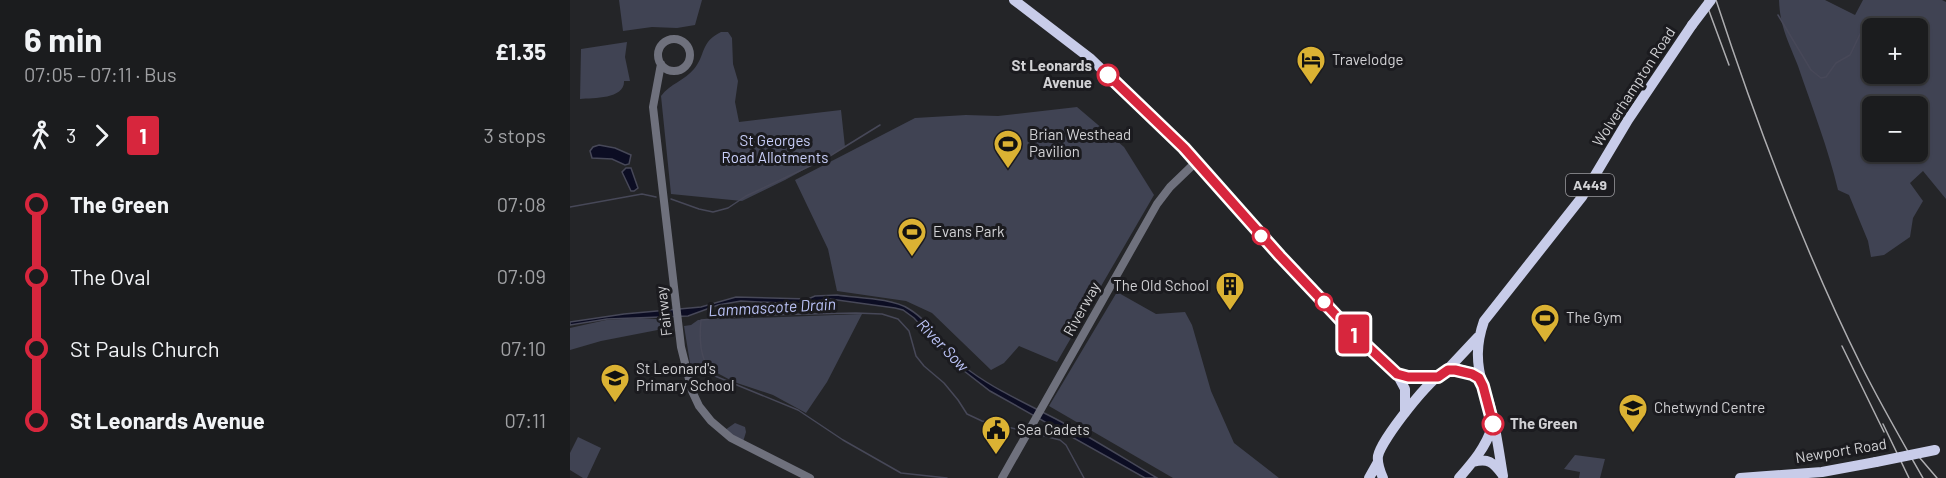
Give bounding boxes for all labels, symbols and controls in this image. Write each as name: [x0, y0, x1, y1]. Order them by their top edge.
map controls: [1862, 18, 1928, 162]
button: +: [1862, 18, 1928, 84]
text: 6 min: [24, 19, 102, 59]
street label: Wolverhampton Road: [1588, 23, 1678, 149]
text: £1.35: [495, 38, 546, 64]
hotel icon: Travelodge: [1295, 44, 1327, 86]
place label: Travelodge: [1332, 50, 1403, 68]
place label: St Leonards Avenue: [1012, 56, 1092, 91]
text: 07:05 – 07:11 · Bus: [24, 62, 177, 86]
marker: St Leonards Avenue: [1097, 64, 1119, 86]
button: −: [1862, 96, 1928, 162]
icon: walk: [24, 119, 57, 152]
icon: forward: [85, 119, 118, 152]
text: 3: [66, 123, 76, 147]
text: 1: [139, 123, 147, 148]
text: 3 stops: [484, 123, 546, 147]
place label: Brian Westhead Pavilion: [1029, 125, 1131, 160]
sports icon: Brian Westhead Pavilion: [992, 128, 1024, 170]
park label: St Georges Road Allotments: [722, 131, 828, 166]
road number: A449: [1566, 174, 1614, 196]
text: The Green: [70, 191, 169, 217]
text: 07:08: [497, 192, 546, 216]
sports icon: Evans Park: [896, 216, 928, 258]
place label: Evans Park: [933, 222, 1005, 240]
unlabelled marker: [1252, 227, 1270, 245]
text: The Oval: [70, 263, 151, 289]
text: 07:09: [497, 264, 546, 288]
building icon: The Old School: [1214, 270, 1246, 312]
place label: The Old School: [1113, 276, 1209, 294]
street label: Riverway: [1059, 278, 1103, 339]
street label: Fairway: [651, 285, 675, 337]
unlabelled marker: [1315, 293, 1333, 311]
water label: Lammascote Drain: [708, 294, 836, 319]
sports icon: The Gym: [1529, 302, 1561, 344]
place label: The Gym: [1566, 308, 1622, 326]
water label: River Sow: [914, 314, 974, 376]
line badge: 1: [1334, 314, 1374, 354]
text: 1: [1350, 322, 1358, 347]
text: St Pauls Church: [70, 335, 220, 361]
text: 07:10: [500, 336, 546, 360]
place label: St Leonard's Primary School: [636, 359, 734, 394]
school or university icon: St Leonard's Primary School: [599, 362, 631, 404]
school or university icon: Chetwynd Centre: [1617, 392, 1649, 434]
place label: Chetwynd Centre: [1654, 398, 1765, 416]
text: St Leonards Avenue: [70, 407, 265, 433]
text: 07:11: [504, 408, 546, 432]
marker: The Green: [1482, 413, 1504, 435]
public building icon: Sea Cadets: [980, 414, 1012, 456]
place label: The Green: [1510, 414, 1577, 432]
place label: Sea Cadets: [1017, 420, 1090, 438]
street label: Newport Road: [1794, 434, 1888, 466]

